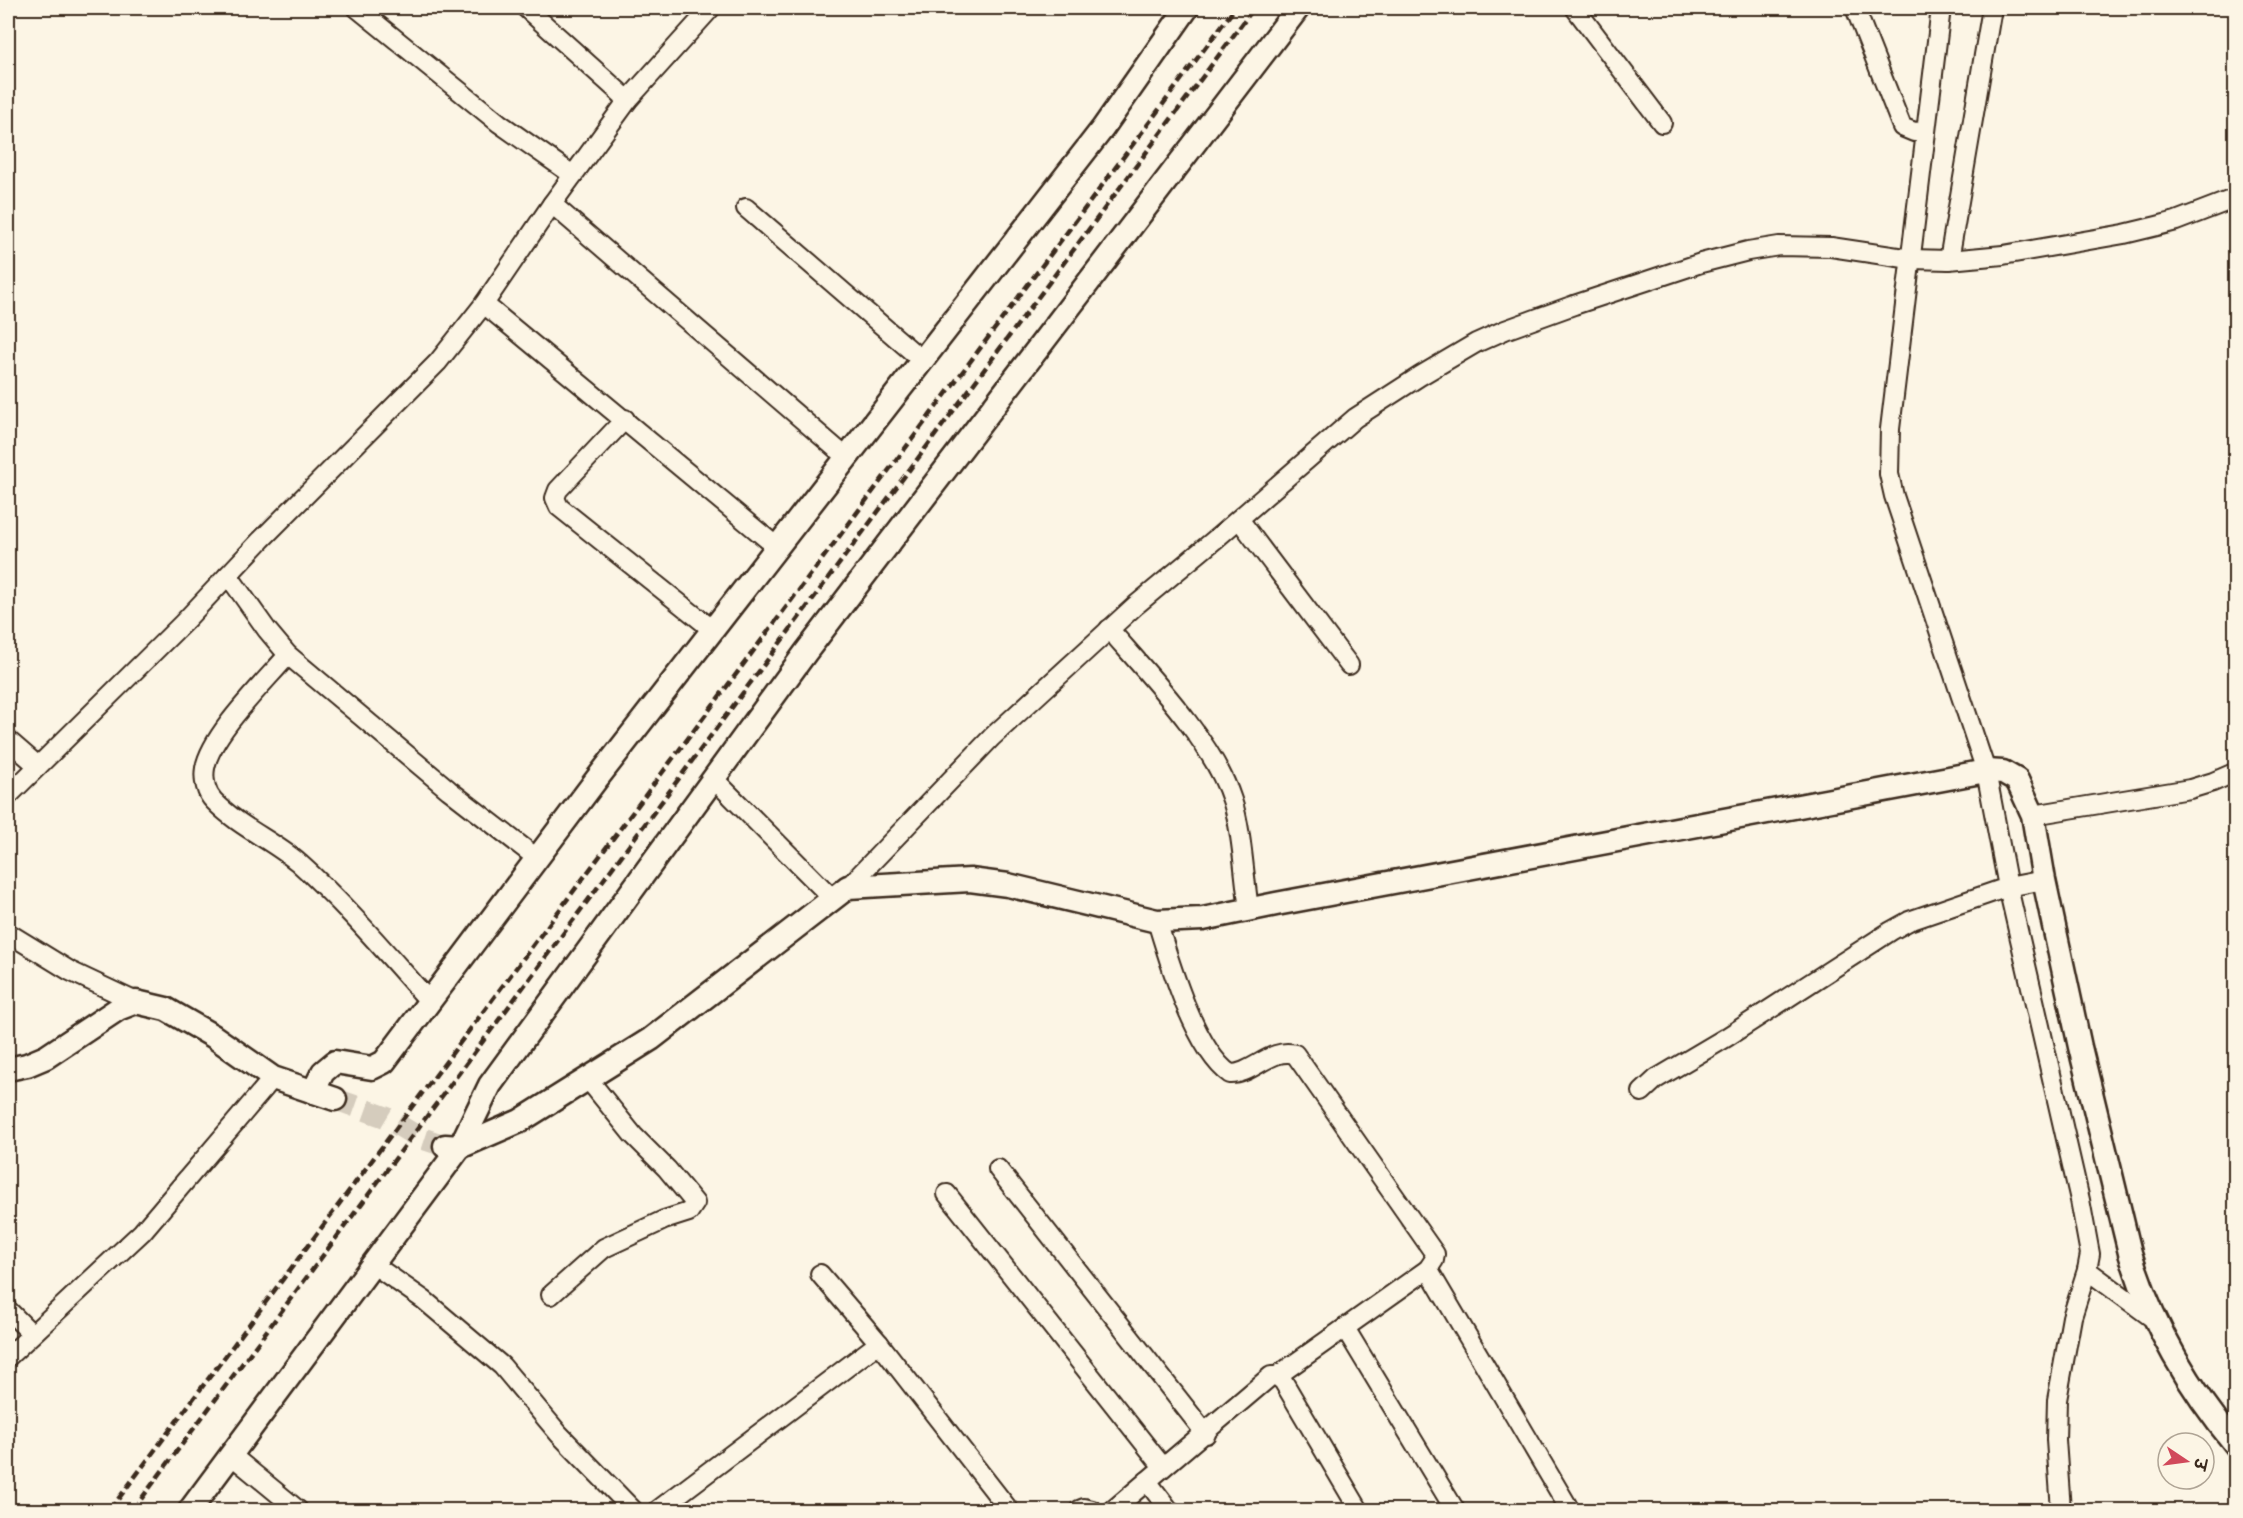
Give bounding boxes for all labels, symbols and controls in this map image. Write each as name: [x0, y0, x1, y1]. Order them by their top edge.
north arrow: [2156, 1431, 2216, 1491]
text: उ: [2186, 1454, 2208, 1472]

